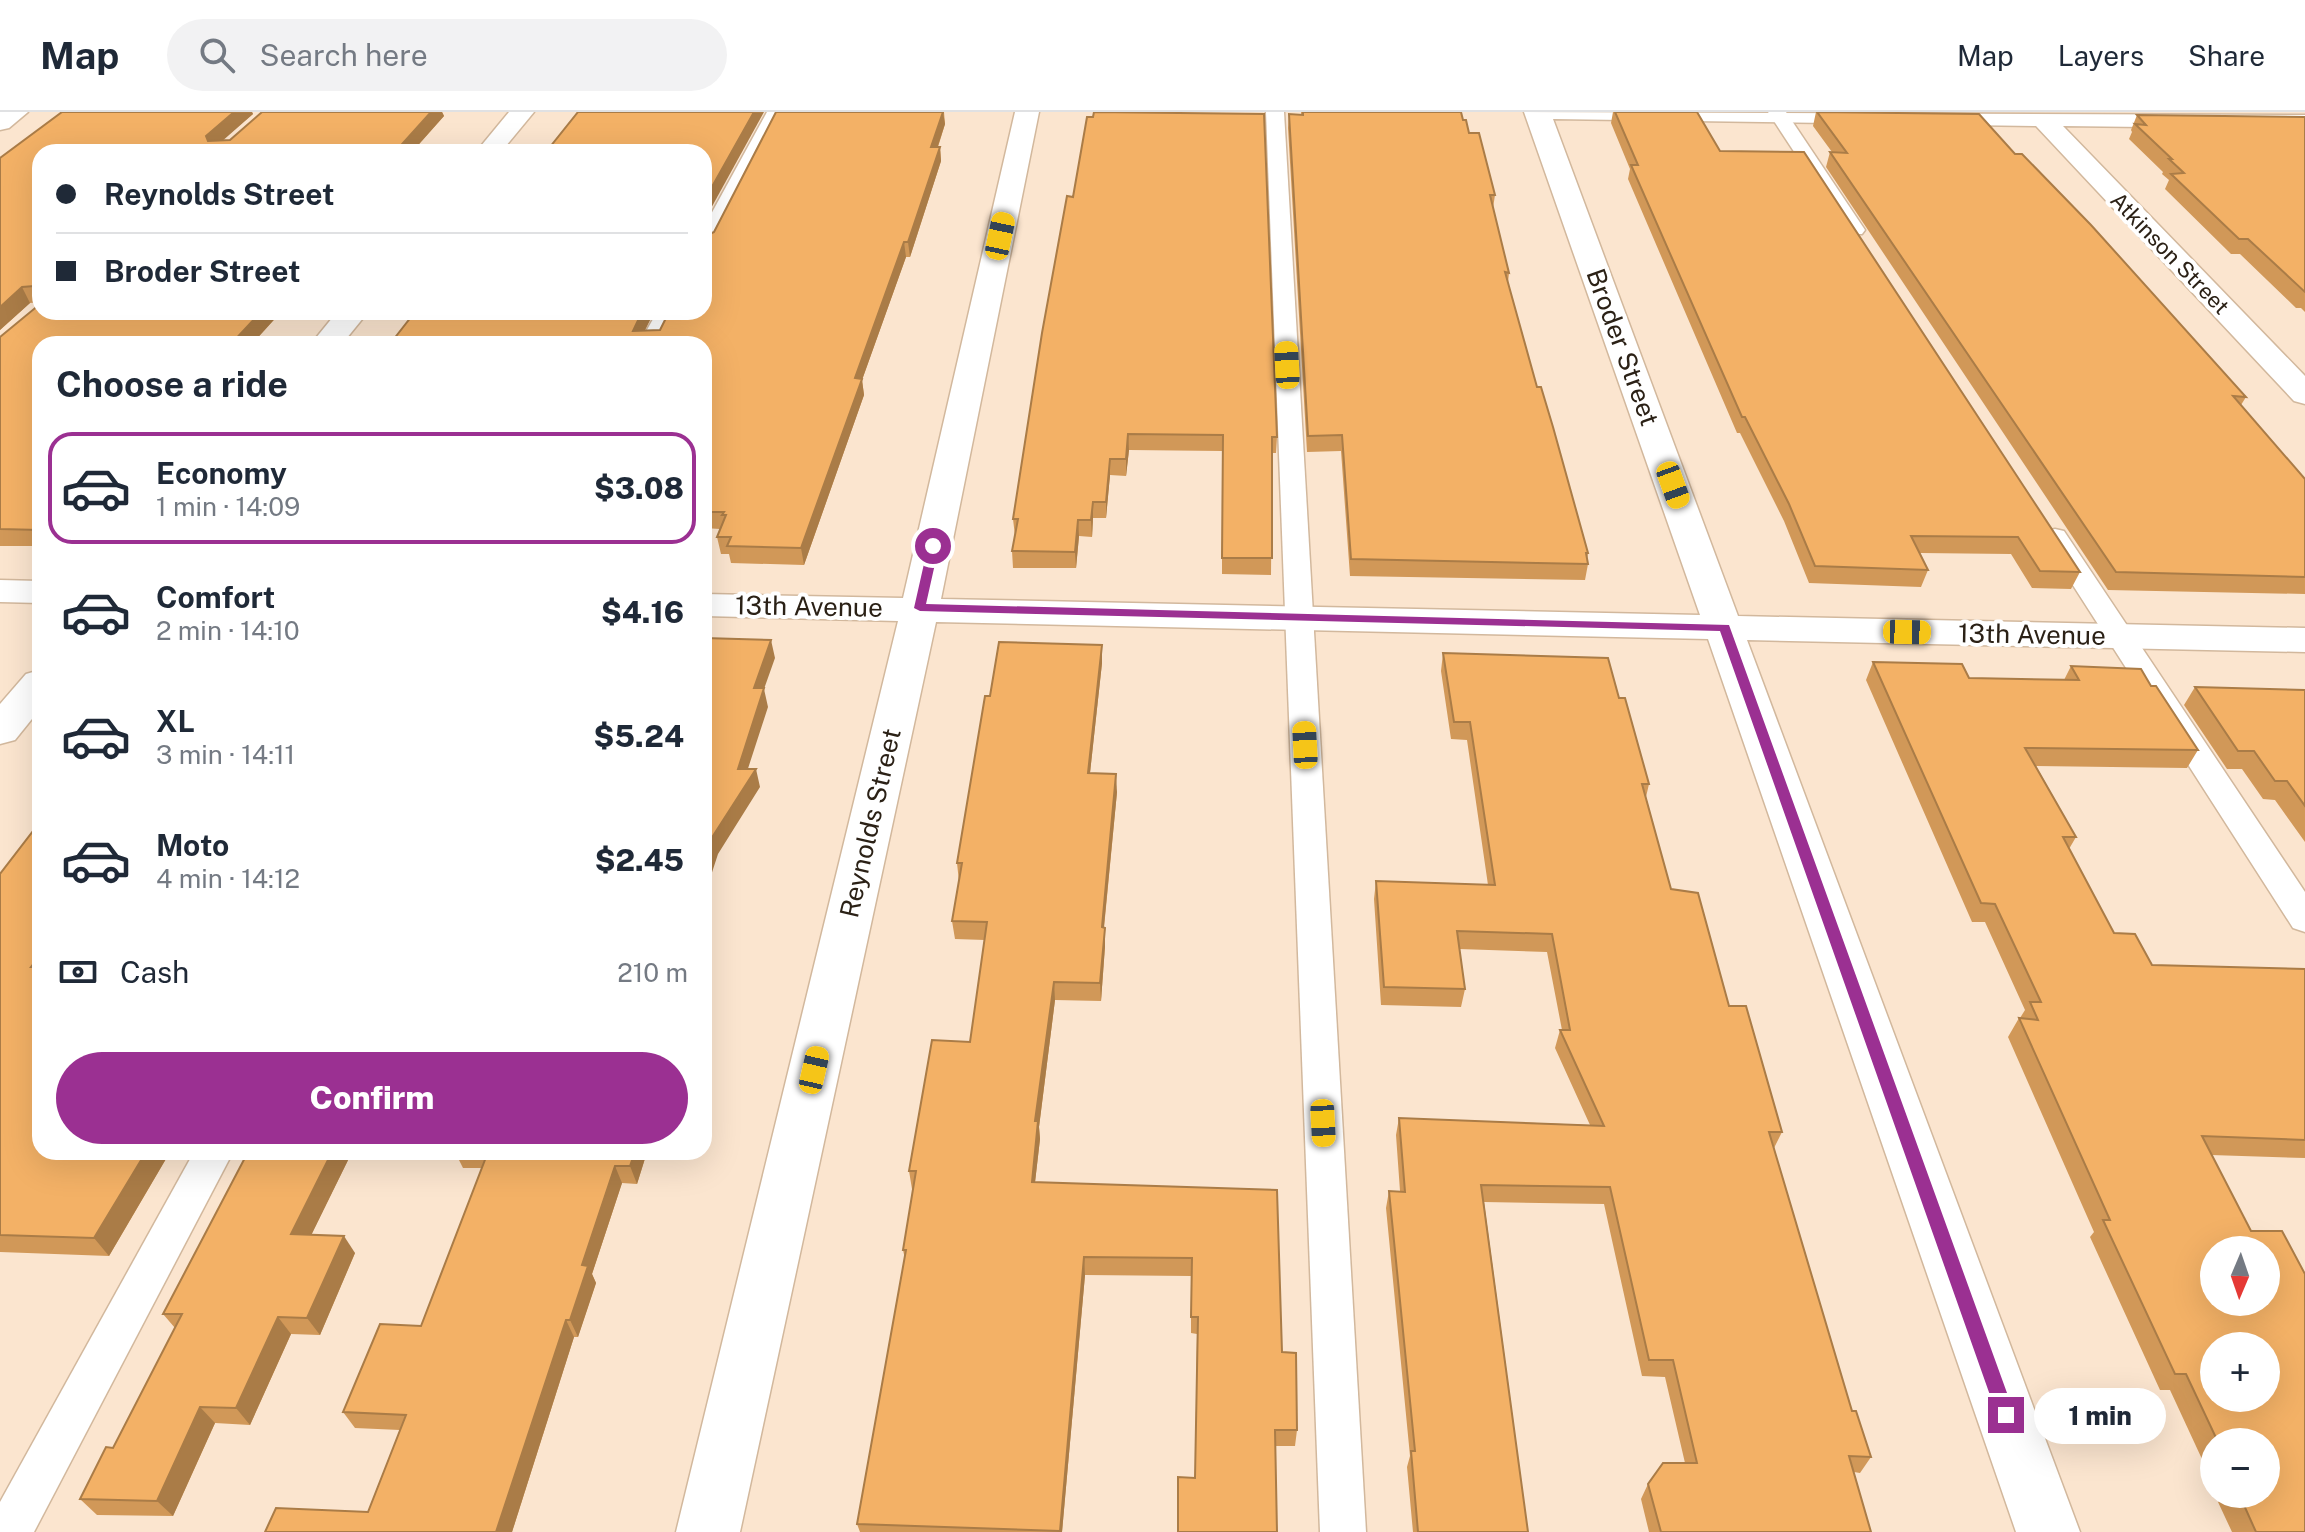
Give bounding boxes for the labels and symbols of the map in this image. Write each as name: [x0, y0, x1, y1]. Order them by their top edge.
street label: Atkinson Street: [2105, 187, 2235, 319]
car: [983, 210, 1017, 262]
street label: Broder Street: [1580, 264, 1666, 430]
car: [1274, 340, 1300, 390]
car: [1654, 458, 1692, 512]
route start: [915, 528, 951, 564]
street label: 13th Avenue: [735, 589, 883, 623]
street label: 13th Avenue: [1958, 617, 2106, 651]
car: [1883, 620, 1931, 644]
car: [1292, 720, 1318, 770]
street label: Reynolds Street: [833, 725, 907, 921]
car: [797, 1044, 831, 1096]
car: [1310, 1098, 1336, 1148]
north arrow: [2200, 1236, 2280, 1316]
callout: 1 min: [2034, 1387, 2166, 1443]
route end: [1988, 1397, 2024, 1433]

